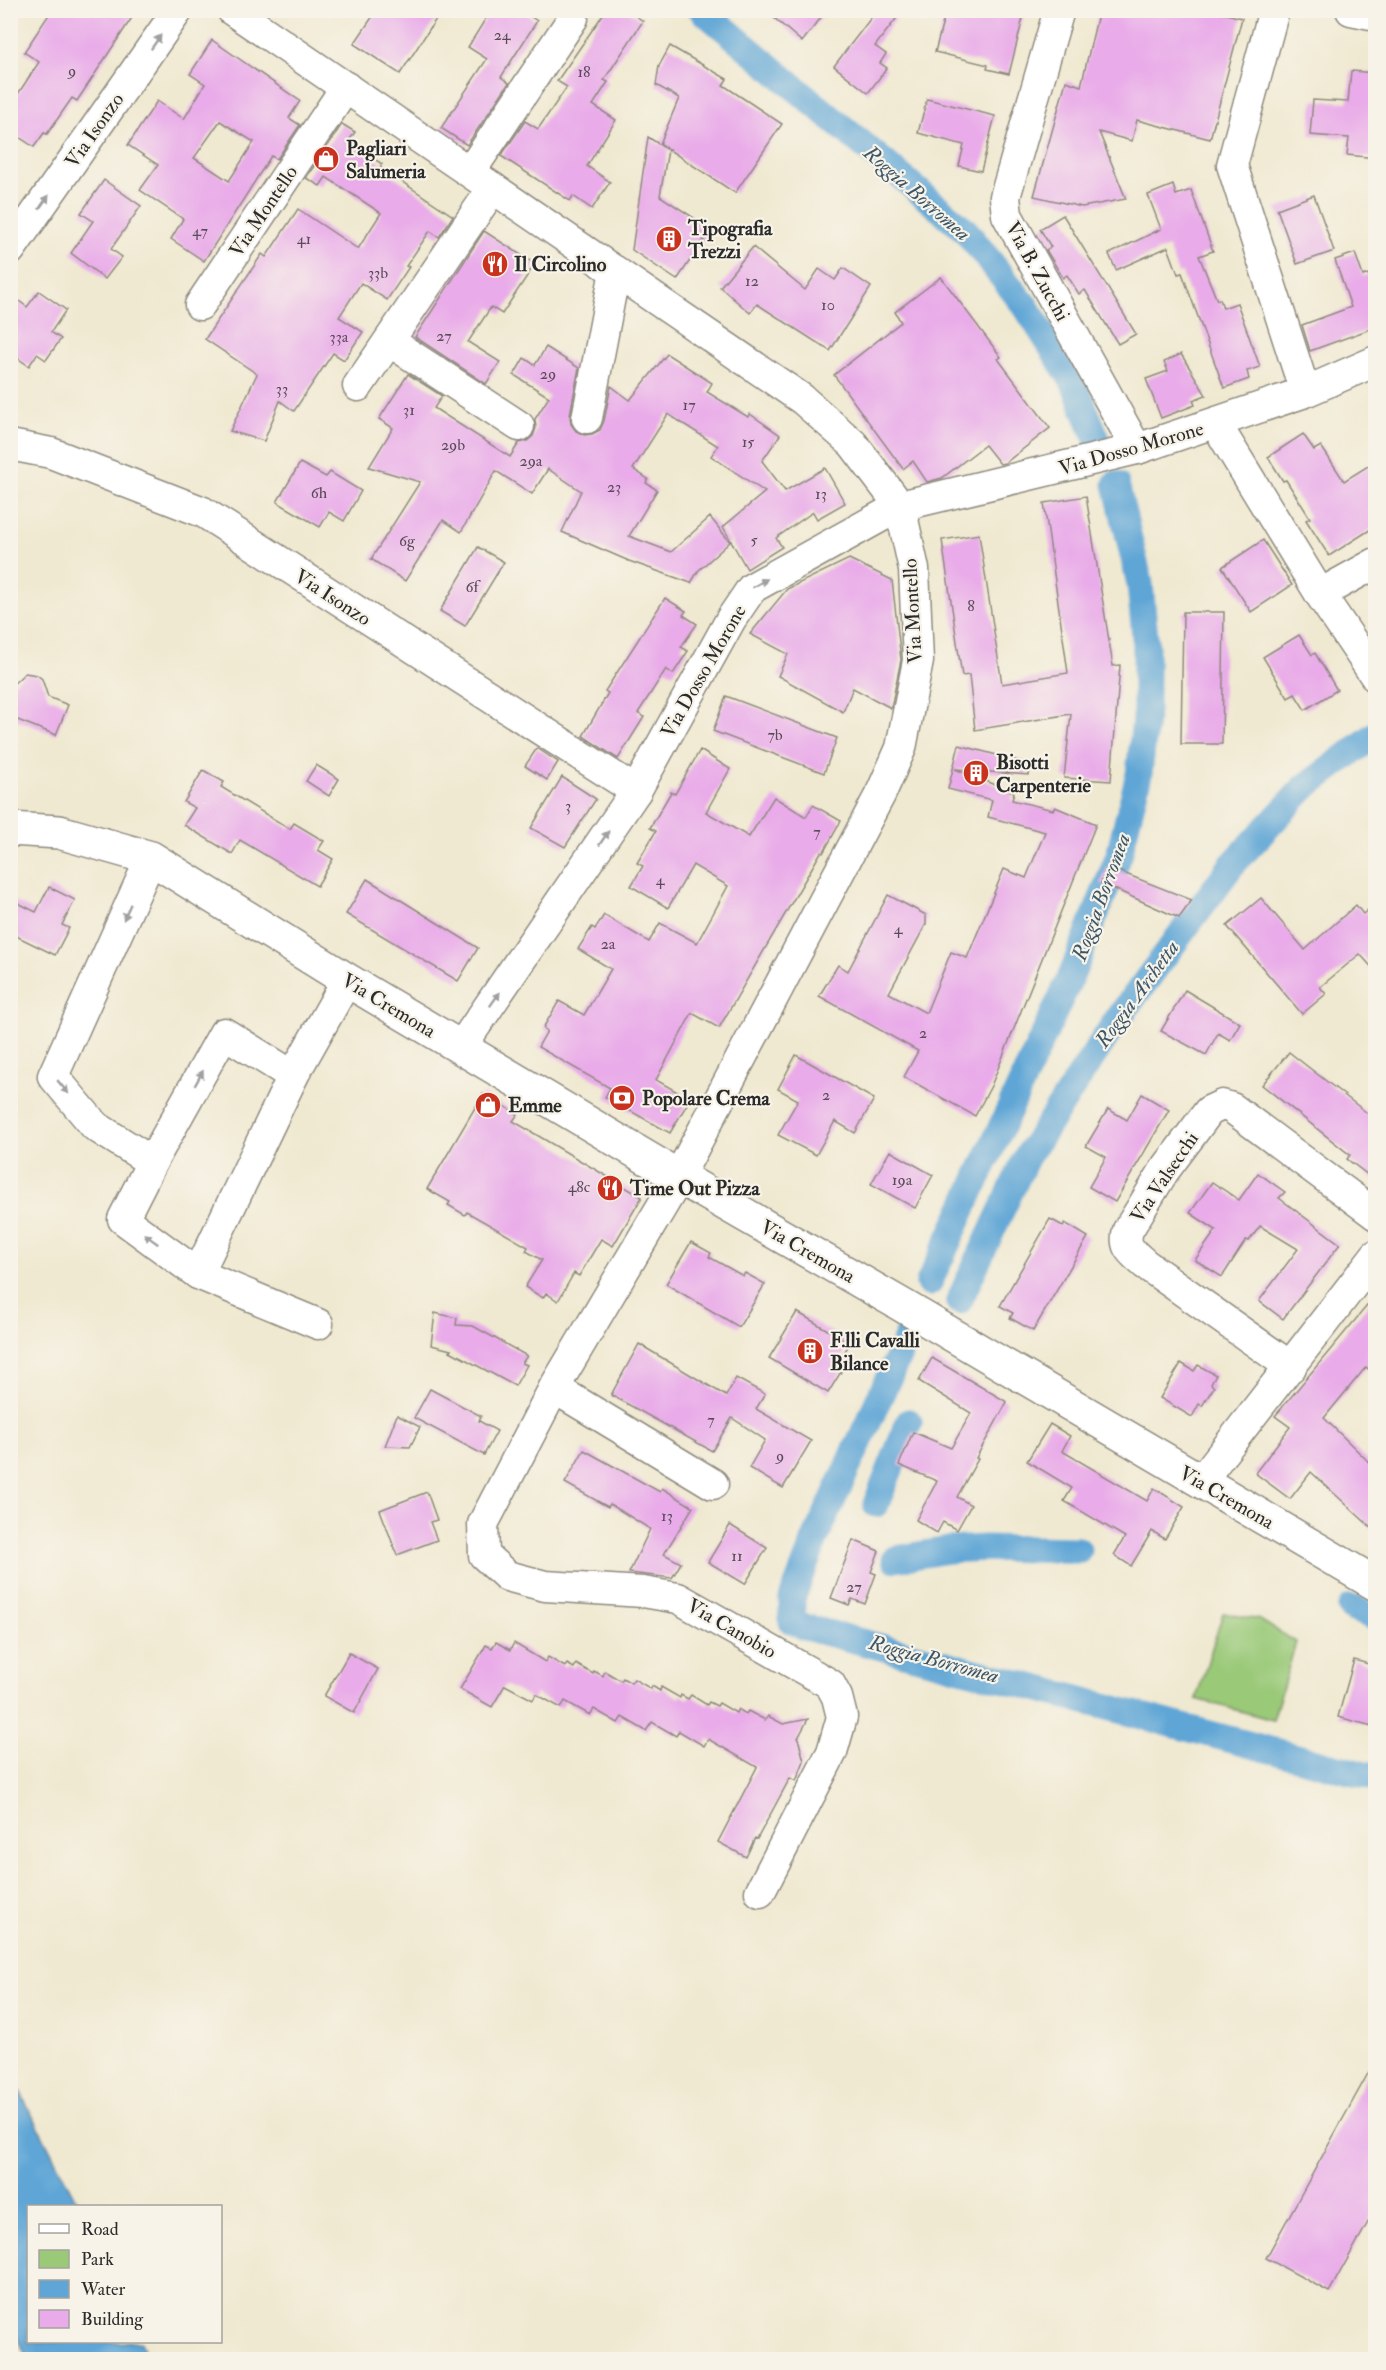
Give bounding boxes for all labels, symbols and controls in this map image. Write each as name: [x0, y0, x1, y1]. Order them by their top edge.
house number: 24: [494, 25, 512, 45]
one-way arrow: [150, 35, 162, 51]
house number: 9: [67, 61, 76, 81]
house number: 18: [577, 62, 591, 82]
street label: Via Isonzo: [60, 88, 129, 173]
place label: Pagliari Salumeria: [346, 136, 426, 184]
water label: Roggia Borromea: [857, 139, 976, 247]
shop icon: Pagliari Salumeria: [311, 144, 341, 174]
street label: Via Montello: [224, 161, 303, 262]
one-way arrow: [38, 194, 49, 210]
place label: Tipografia Trezzi: [687, 216, 773, 264]
street label: Via B. Zucchi: [1000, 217, 1075, 325]
house number: 47: [192, 221, 208, 241]
building icon: Tipografia Trezzi: [654, 224, 684, 254]
house number: 41: [297, 229, 311, 249]
restaurant icon: Il Circolino: [480, 249, 510, 279]
place label: Il Circolino: [514, 252, 607, 277]
house number: 33b: [368, 263, 388, 283]
house number: 12: [745, 271, 759, 291]
house number: 10: [821, 295, 835, 315]
house number: 27: [436, 326, 452, 346]
house number: 33a: [330, 327, 349, 347]
house number: 29: [540, 364, 556, 384]
house number: 33: [276, 379, 288, 399]
house number: 17: [682, 395, 696, 415]
house number: 31: [403, 400, 415, 420]
street label: Via Dosso Morone: [1056, 416, 1206, 481]
house number: 15: [742, 432, 754, 452]
house number: 29b: [441, 435, 465, 455]
house number: 29a: [520, 451, 543, 471]
house number: 23: [607, 477, 621, 497]
house number: 6h: [311, 483, 328, 503]
house number: 13: [815, 484, 827, 504]
house number: 5: [750, 530, 758, 550]
house number: 6g: [399, 531, 416, 551]
street label: Via Montello: [897, 558, 928, 664]
street label: Via Isonzo: [290, 564, 376, 631]
house number: 6f: [465, 577, 481, 597]
one-way arrow: [752, 578, 768, 589]
house number: 8: [967, 596, 975, 616]
street label: Via Dosso Morone: [655, 600, 752, 742]
house number: 7b: [767, 725, 783, 745]
place label: Bisotti Carpenterie: [996, 750, 1091, 799]
building icon: Bisotti Carpenterie: [961, 758, 991, 788]
house number: 3: [565, 796, 571, 816]
house number: 7: [813, 822, 821, 842]
one-way arrow: [598, 830, 610, 846]
water label: Roggia Borromea: [1066, 830, 1137, 965]
house number: 4: [656, 870, 666, 890]
one-way arrow: [122, 903, 131, 920]
house number: 4: [894, 919, 904, 939]
house number: 2a: [601, 934, 616, 954]
water label: Roggia Archetta: [1089, 935, 1186, 1054]
street label: Via Cremona: [337, 968, 441, 1044]
one-way arrow: [489, 991, 500, 1007]
house number: 2: [919, 1023, 927, 1043]
one-way arrow: [194, 1069, 204, 1086]
one-way arrow: [56, 1080, 69, 1095]
bank icon: Popolare Crema: [607, 1083, 637, 1113]
house number: 2: [822, 1085, 830, 1105]
place label: Popolare Crema: [642, 1086, 770, 1112]
shop icon: Emme: [473, 1090, 503, 1120]
place label: Emme: [508, 1093, 562, 1118]
street label: Via Valsecchi: [1125, 1127, 1204, 1228]
house number: 19a: [892, 1170, 913, 1190]
restaurant icon: Time Out Pizza: [595, 1173, 625, 1203]
place label: Time Out Pizza: [629, 1176, 760, 1201]
house number: 48c: [568, 1177, 591, 1197]
street label: Via Cremona: [756, 1214, 860, 1289]
one-way arrow: [143, 1234, 158, 1246]
place label: F.lli Cavalli Bilance: [830, 1328, 921, 1376]
building icon: F.lli Cavalli Bilance: [795, 1336, 825, 1366]
house number: 7: [707, 1410, 715, 1430]
house number: 9: [775, 1446, 784, 1466]
street label: Via Cremona: [1175, 1460, 1279, 1535]
house number: 13: [661, 1506, 673, 1526]
house number: 11: [731, 1546, 743, 1566]
house number: 27: [846, 1577, 862, 1597]
street label: Via Canobio: [683, 1593, 781, 1664]
water label: Roggia Borromea: [865, 1629, 1002, 1690]
legend: [27, 2205, 222, 2343]
text: Road: [81, 2218, 119, 2241]
text: Park: [81, 2248, 114, 2271]
text: Water: [80, 2278, 125, 2301]
text: Building: [81, 2308, 144, 2331]

